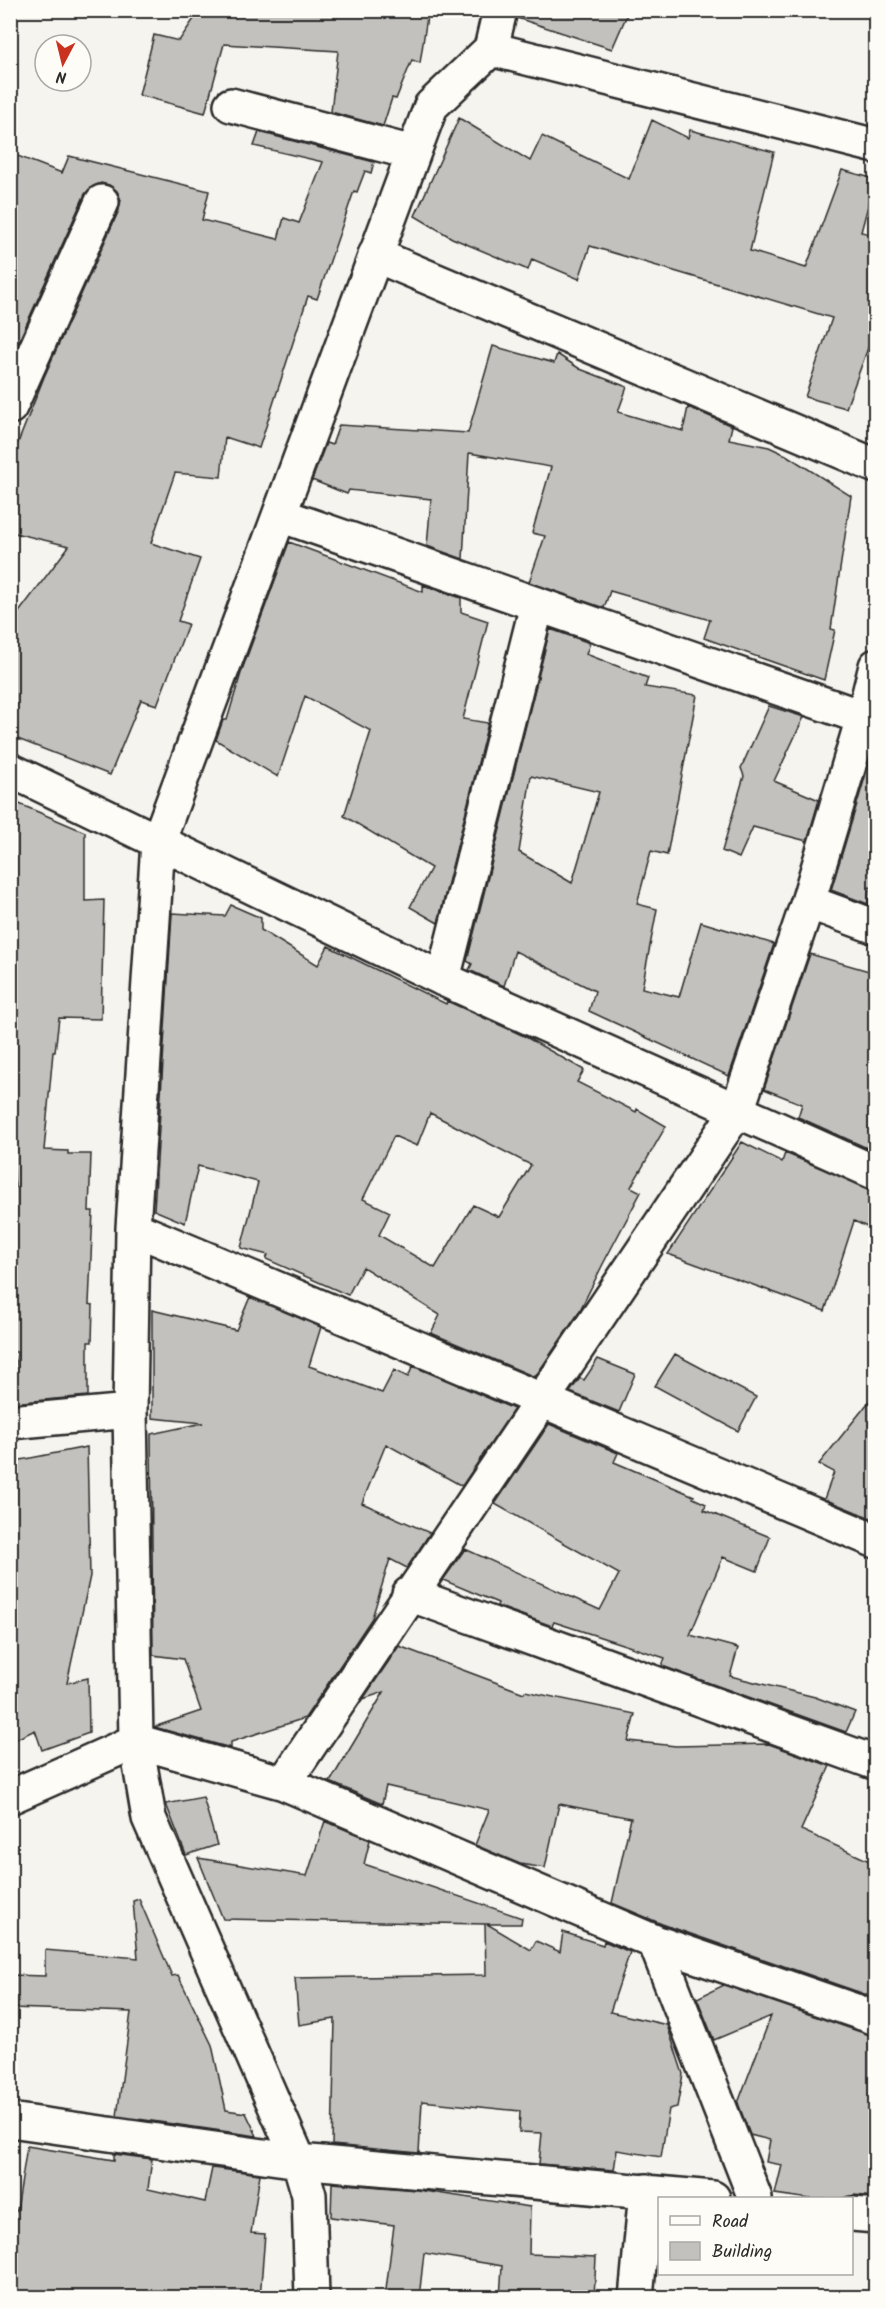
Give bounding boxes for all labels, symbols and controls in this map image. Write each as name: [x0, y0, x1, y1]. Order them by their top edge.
north arrow: [33, 33, 93, 93]
text: N: [55, 63, 68, 89]
legend: [658, 2197, 853, 2275]
text: Road: [712, 2208, 749, 2237]
text: Building: [712, 2238, 772, 2267]

